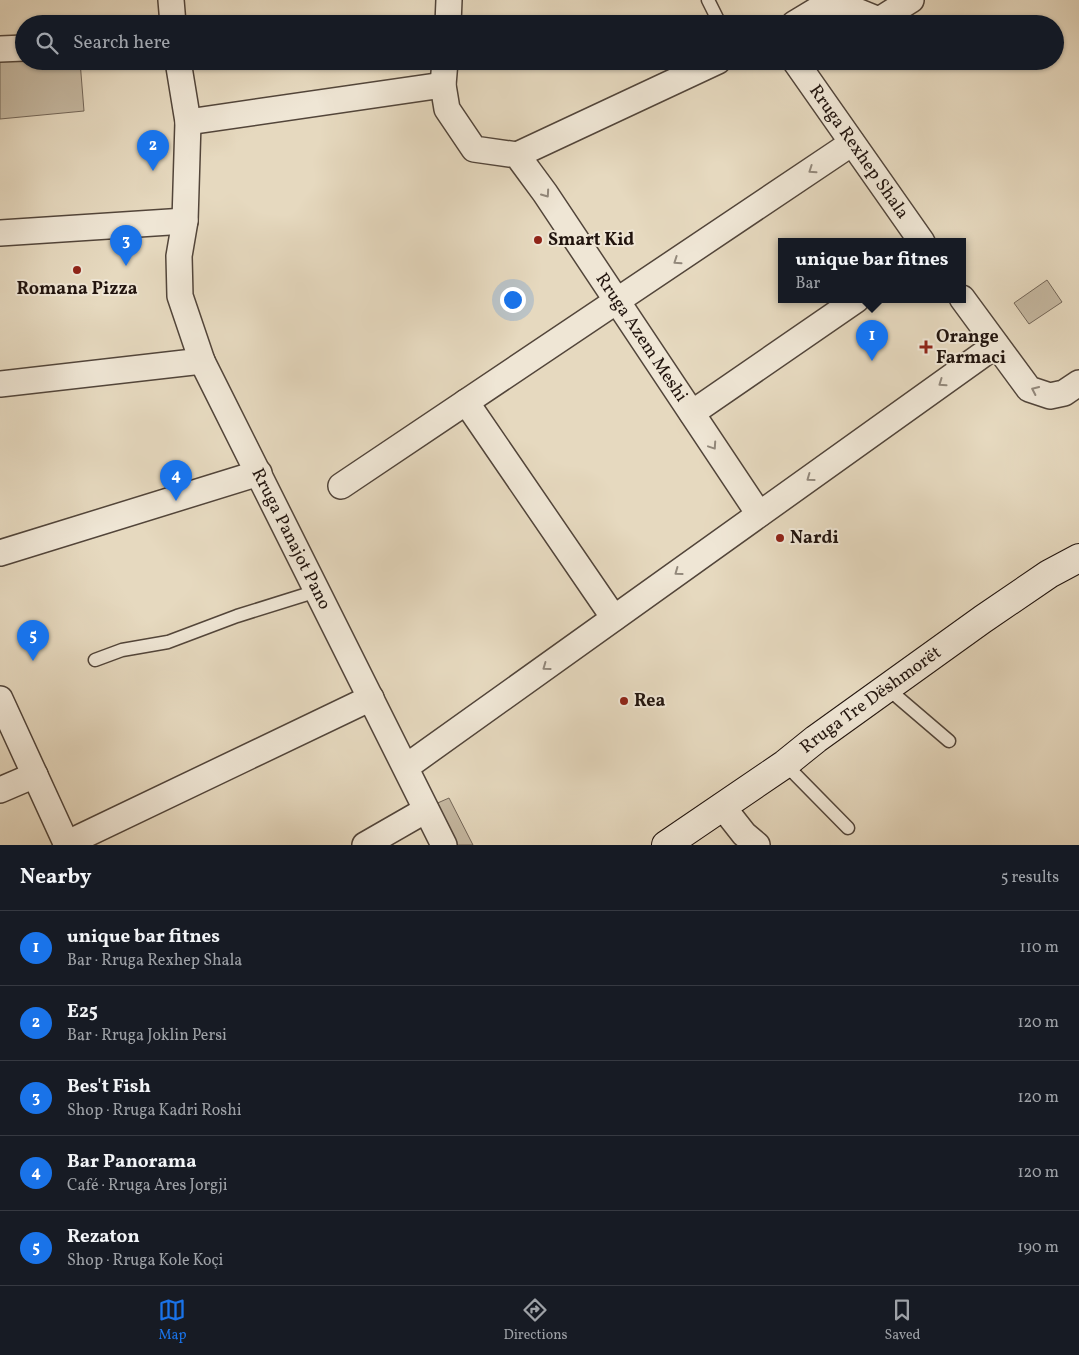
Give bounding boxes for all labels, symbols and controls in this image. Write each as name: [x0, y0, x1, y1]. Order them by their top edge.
search box: [15, 15, 1064, 70]
icon: search: [33, 29, 61, 57]
text: Search here: [73, 30, 170, 56]
street label: Rruga Rexhep Shala: [803, 80, 915, 224]
pin: 2: [137, 130, 169, 171]
one-way arrow: [808, 164, 818, 173]
one-way arrow: [540, 188, 549, 198]
pin: 3: [110, 225, 142, 266]
place label: Smart Kid: [548, 228, 634, 253]
marker: Smart Kid: [532, 234, 544, 246]
popup: [778, 238, 966, 303]
text: unique bar fitnes: [795, 247, 949, 273]
one-way arrow: [673, 255, 683, 264]
marker: Romana Pizza: [71, 264, 83, 276]
street label: Rruga Azem Meshi: [589, 268, 693, 407]
text: Bar: [795, 273, 820, 295]
place label: Romana Pizza: [16, 277, 138, 302]
your location: [500, 287, 526, 313]
pin: 1: [856, 320, 888, 361]
place label: Orange Farmaci: [936, 325, 1006, 371]
marker: Orange Farmaci: [920, 341, 932, 353]
one-way arrow: [938, 377, 948, 386]
one-way arrow: [1031, 385, 1040, 396]
one-way arrow: [707, 440, 716, 450]
pin: 4: [160, 460, 192, 501]
street label: Rruga Panajot Pano: [245, 464, 337, 614]
one-way arrow: [806, 472, 816, 481]
place label: Nardi: [790, 526, 839, 551]
marker: Nardi: [774, 532, 786, 544]
one-way arrow: [674, 566, 683, 575]
pin: 5: [17, 620, 49, 661]
street label: Rruga Tre Dëshmorët: [795, 640, 946, 760]
one-way arrow: [542, 661, 551, 670]
place label: Rea: [634, 689, 665, 714]
marker: Rea: [618, 695, 630, 707]
text: Nearby: [20, 863, 91, 892]
text: 5 results: [1001, 867, 1059, 889]
text: unique bar fitnes: [67, 924, 220, 950]
text: 1: [33, 937, 39, 959]
text: 110 m: [1020, 937, 1059, 959]
text: Bar · Rruga Rexhep Shala: [67, 950, 242, 972]
text: E25: [67, 999, 98, 1025]
text: 2: [32, 1012, 40, 1034]
text: 120 m: [1017, 1012, 1059, 1034]
text: Bar · Rruga Joklin Persi: [67, 1025, 227, 1047]
text: Bes't Fish: [67, 1074, 151, 1100]
text: 3: [32, 1087, 40, 1109]
text: 120 m: [1017, 1087, 1059, 1109]
text: Shop · Rruga Kadri Roshi: [67, 1100, 242, 1122]
text: Bar Panorama: [67, 1149, 197, 1175]
text: 4: [31, 1162, 41, 1184]
text: 120 m: [1017, 1162, 1059, 1184]
text: Café · Rruga Ares Jorgji: [67, 1175, 228, 1197]
text: Rezaton: [67, 1224, 140, 1250]
text: 5: [32, 1237, 40, 1259]
text: 190 m: [1017, 1237, 1059, 1259]
text: Shop · Rruga Kole Koçi: [67, 1250, 223, 1272]
tab: Map: [158, 1296, 186, 1345]
tab: Directions: [503, 1296, 568, 1345]
tab: Saved: [884, 1296, 921, 1345]

